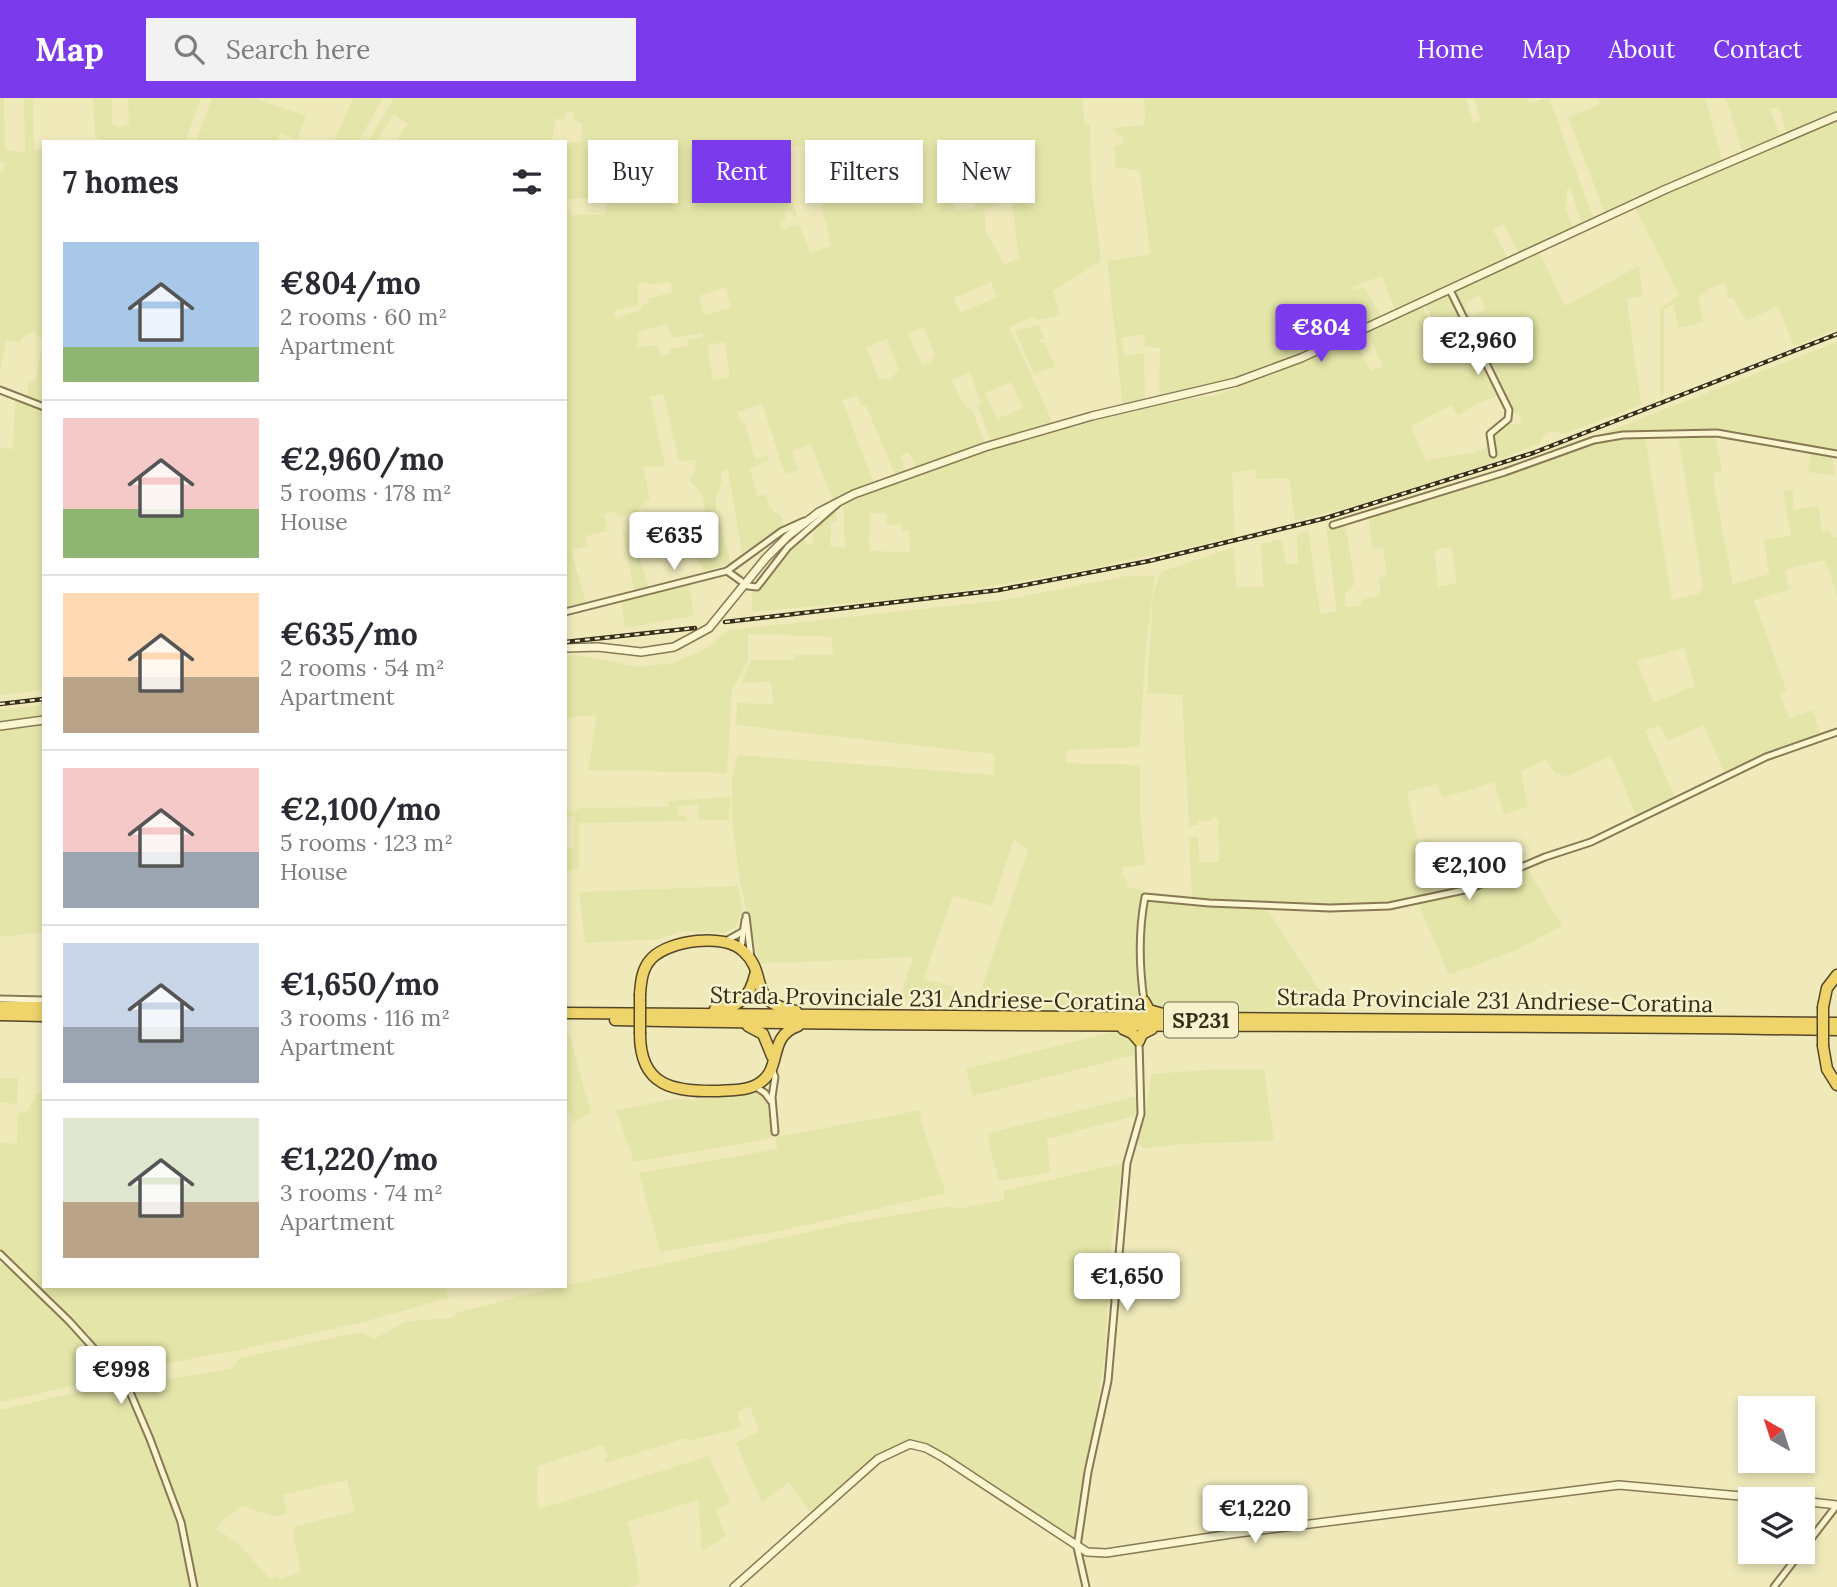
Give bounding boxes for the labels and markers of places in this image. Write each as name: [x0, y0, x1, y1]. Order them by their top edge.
pin: €804: [1280, 304, 1362, 364]
pin: €2,960: [1421, 317, 1535, 377]
pin: €635: [633, 512, 715, 572]
pin: €2,100: [1412, 842, 1526, 902]
pin: €1,650: [1070, 1254, 1184, 1313]
pin: €998: [80, 1346, 162, 1406]
pin: €1,220: [1198, 1486, 1312, 1545]

